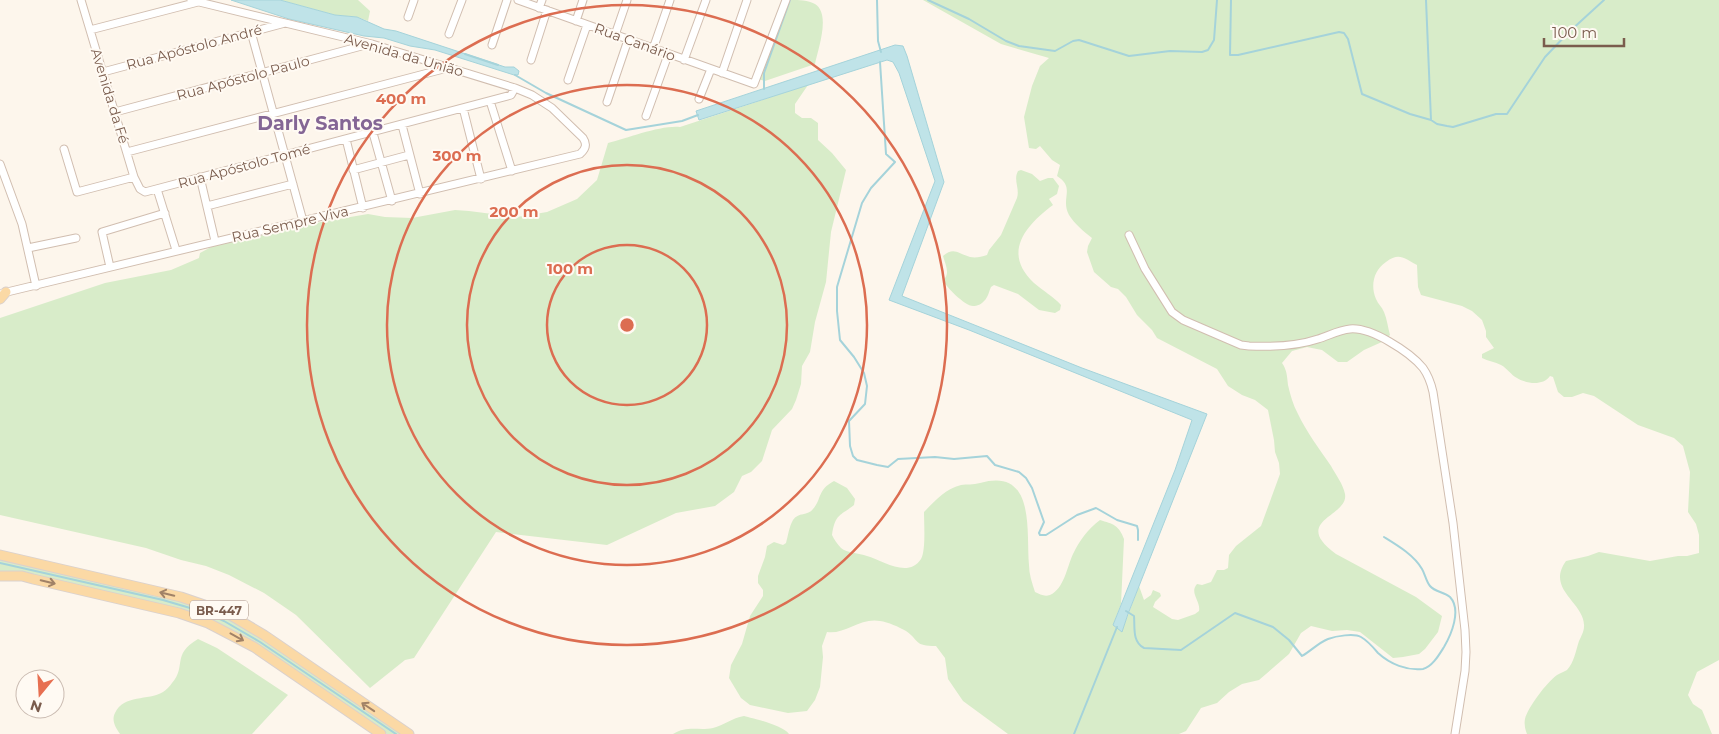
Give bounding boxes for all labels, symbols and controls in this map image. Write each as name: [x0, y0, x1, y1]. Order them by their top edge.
scale bar: [1544, 15, 1624, 47]
street label: Rua Canário: [592, 19, 678, 65]
street label: Rua Apóstolo André: [124, 20, 264, 74]
text: 100 m: [1552, 23, 1597, 42]
street label: Avenida da União: [342, 29, 466, 81]
street label: Avenida da Fé: [87, 46, 133, 146]
street label: Rua Apóstolo Paulo: [174, 52, 312, 104]
text: 400 m: [376, 89, 426, 108]
district label: Darly Santos: [257, 112, 383, 135]
street label: Rua Apóstolo Tomé: [176, 140, 312, 192]
text: 300 m: [431, 146, 482, 165]
street label: Rua Sempre Viva: [230, 202, 350, 246]
text: 200 m: [489, 202, 539, 221]
text: 100 m: [547, 259, 593, 278]
centre of rings: [618, 316, 636, 334]
one-way arrow: [40, 578, 56, 587]
one-way arrow: [160, 589, 176, 598]
road number: BR-447: [190, 600, 248, 620]
one-way arrow: [229, 633, 244, 642]
north arrow: [15, 669, 65, 719]
text: N: [28, 696, 44, 717]
one-way arrow: [362, 701, 376, 711]

